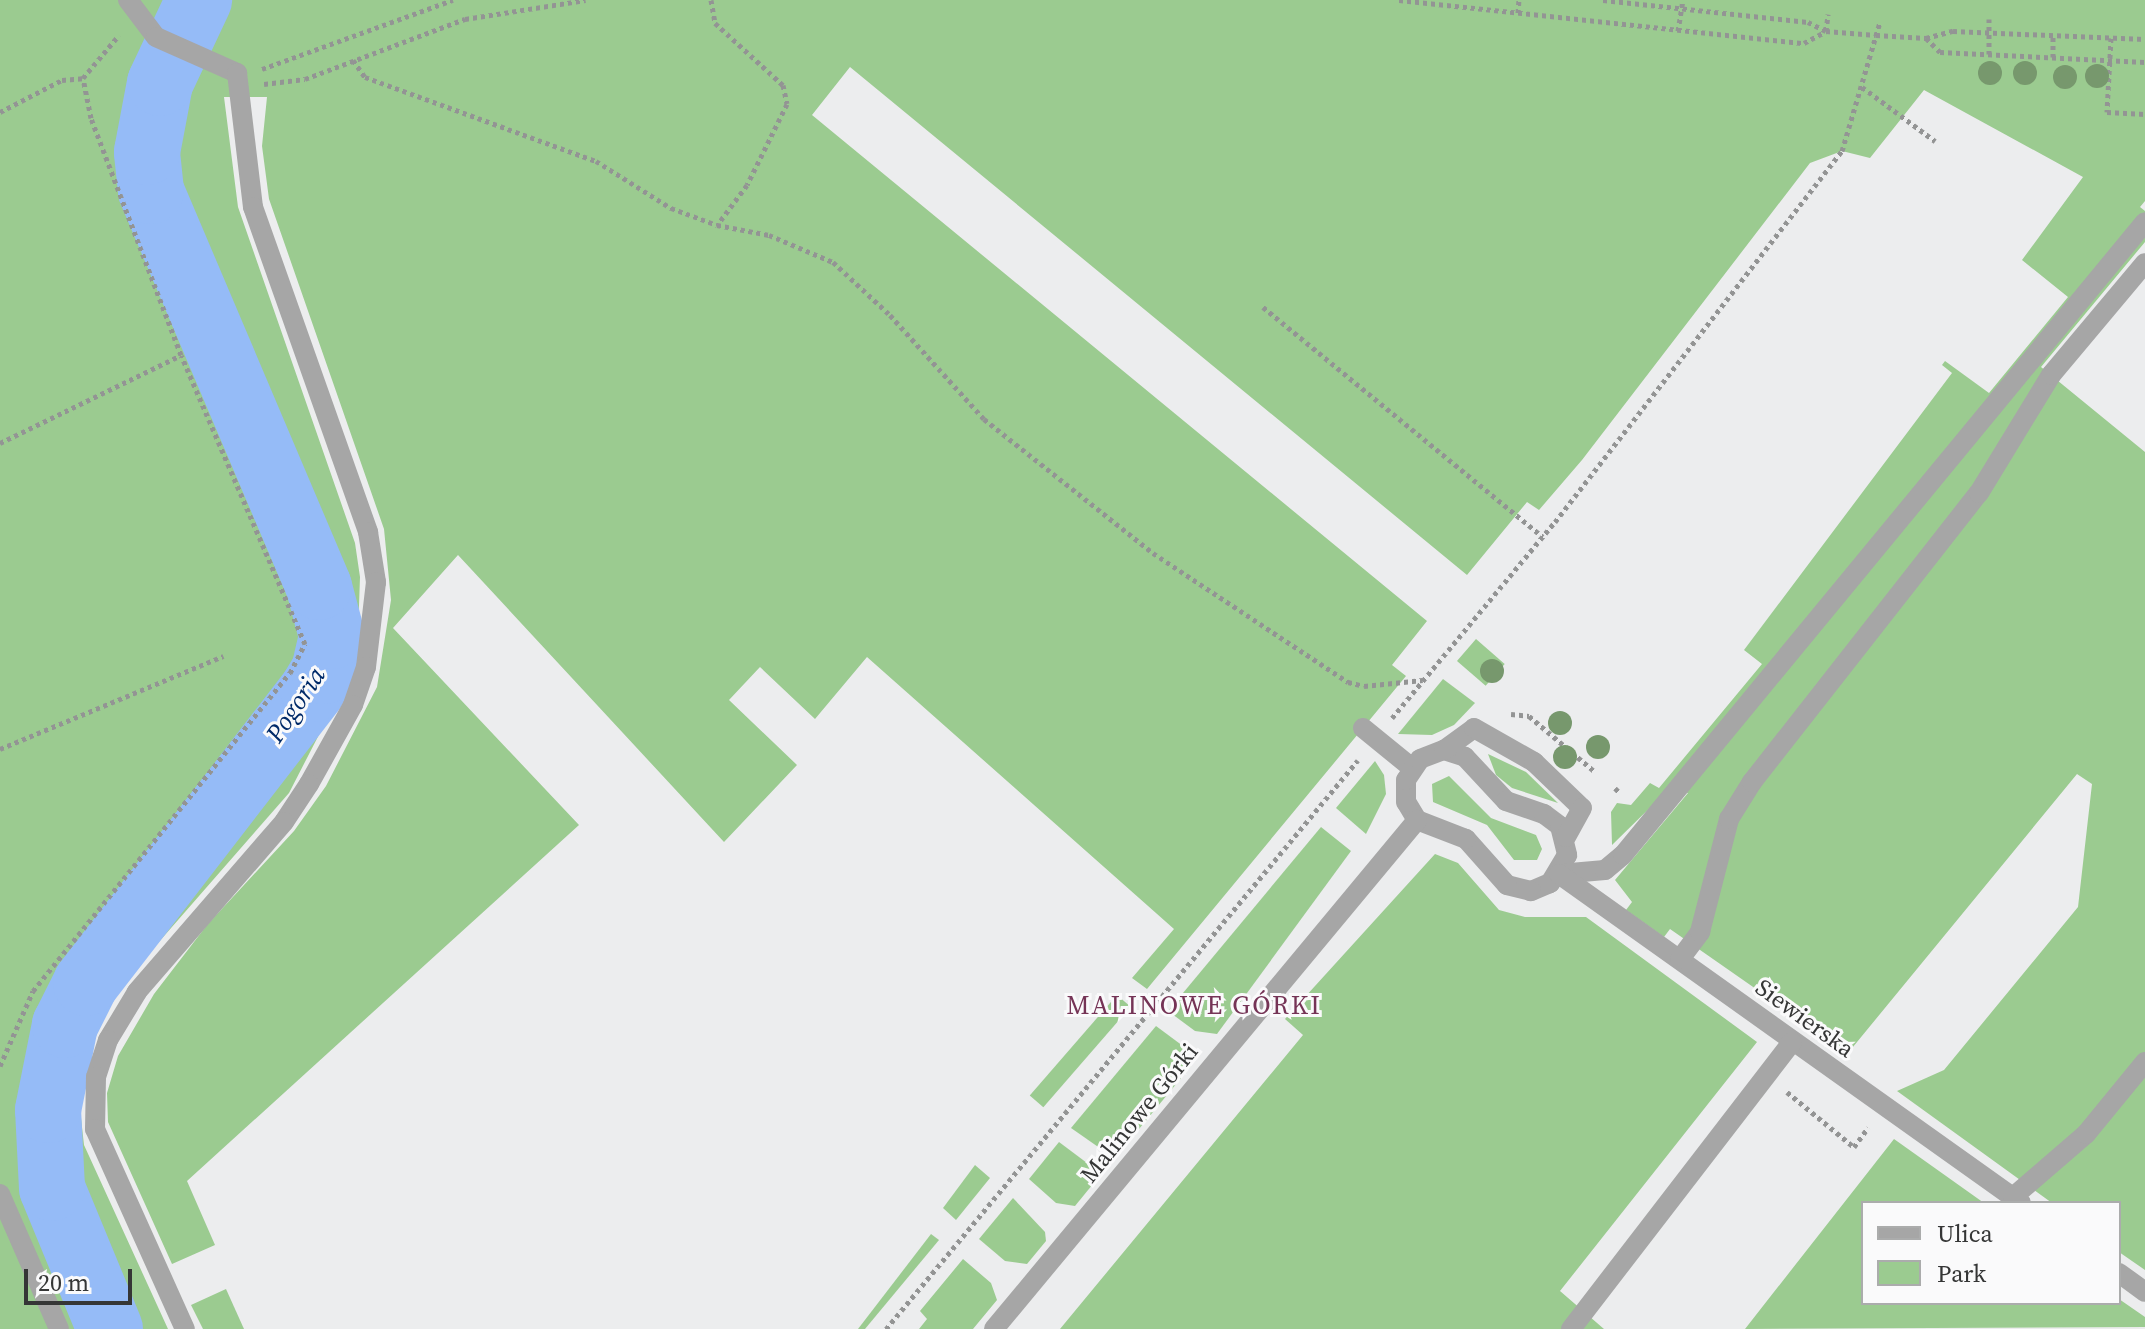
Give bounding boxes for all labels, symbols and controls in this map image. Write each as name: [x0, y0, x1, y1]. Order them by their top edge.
water label: Pogoria: [260, 661, 332, 749]
street label: Siewierska: [1750, 973, 1860, 1063]
district label: MALINOWE GÓRKI: [1066, 990, 1322, 1022]
street label: Malinowe Górki: [1074, 1038, 1204, 1188]
legend: [1861, 1201, 2121, 1305]
text: Ulica: [1937, 1217, 1993, 1250]
scale bar: [28, 1253, 136, 1303]
text: Park: [1937, 1257, 1986, 1290]
text: 20 m: [38, 1266, 89, 1299]

